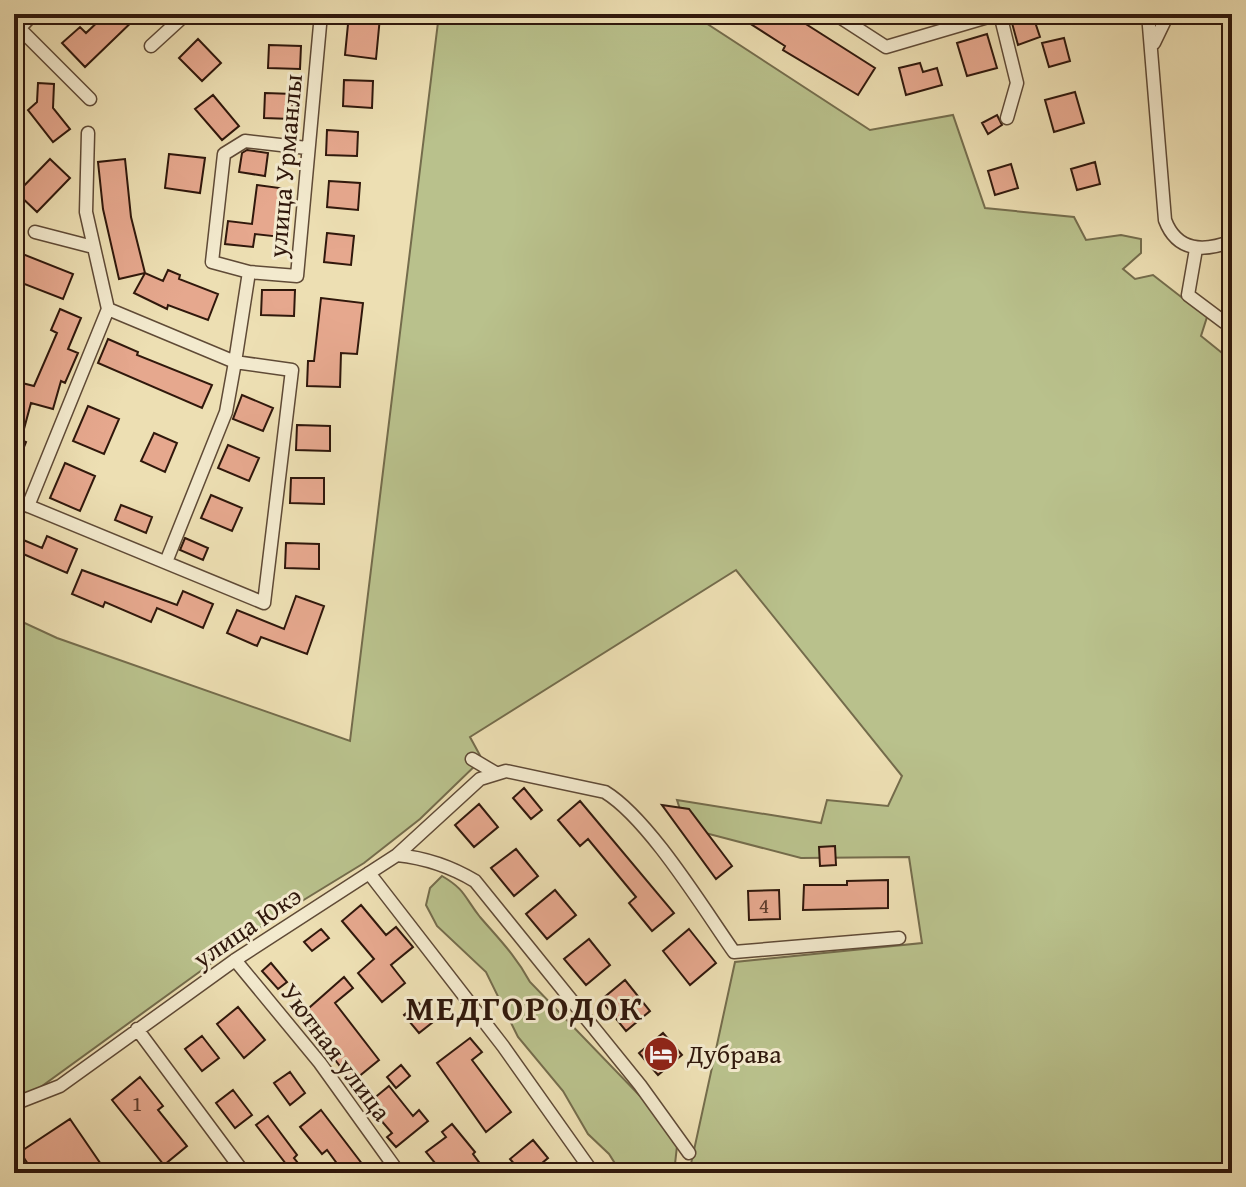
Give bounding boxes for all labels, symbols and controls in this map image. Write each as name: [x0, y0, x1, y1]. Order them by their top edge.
street label: улица Урманлы: [257, 72, 312, 260]
street label: улица Юкэ: [184, 876, 309, 978]
house number: 4: [759, 889, 769, 921]
street label: Уютная улица: [272, 975, 402, 1129]
district label: МЕДГОРОДОК: [406, 983, 644, 1032]
place label: Дубрава: [686, 1034, 782, 1073]
hotel icon: Дубрава: [642, 1035, 680, 1073]
house number: 1: [132, 1087, 142, 1119]

